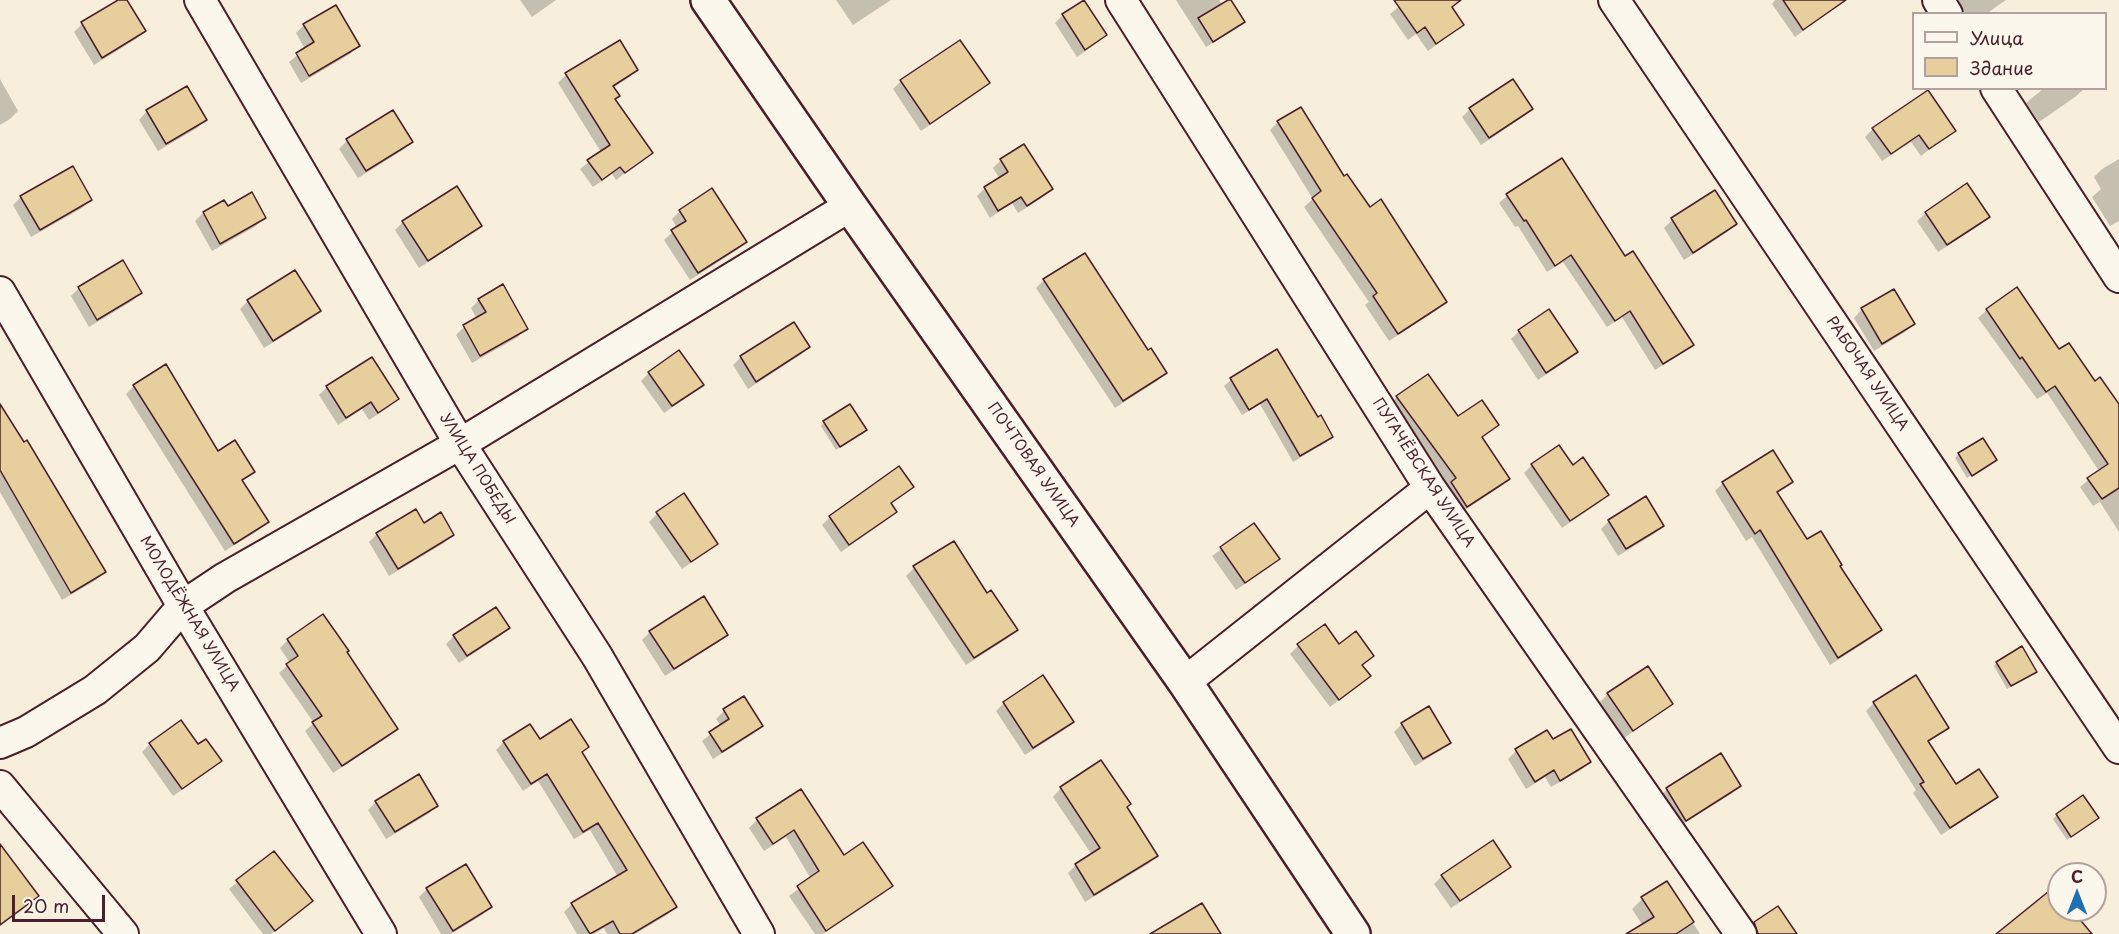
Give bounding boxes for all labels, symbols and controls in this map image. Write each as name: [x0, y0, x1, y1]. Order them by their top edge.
legend: [1912, 12, 2107, 90]
text: Улица: [1970, 24, 2024, 51]
text: Здание: [1970, 54, 2033, 81]
street label: РАБОЧАЯ УЛИЦА: [1822, 313, 1912, 435]
street label: ПУГАЧЁВСКАЯ УЛИЦА: [1368, 395, 1478, 551]
street label: ПОЧТОВАЯ УЛИЦА: [983, 399, 1083, 531]
street label: УЛИЦА ПОБЕДЫ: [436, 410, 518, 528]
street label: МОЛОДЁЖНАЯ УЛИЦА: [135, 533, 243, 695]
north arrow: [2047, 862, 2107, 922]
text: С: [2071, 864, 2083, 888]
scale bar: [15, 883, 108, 921]
text: 20 m: [23, 892, 69, 919]

